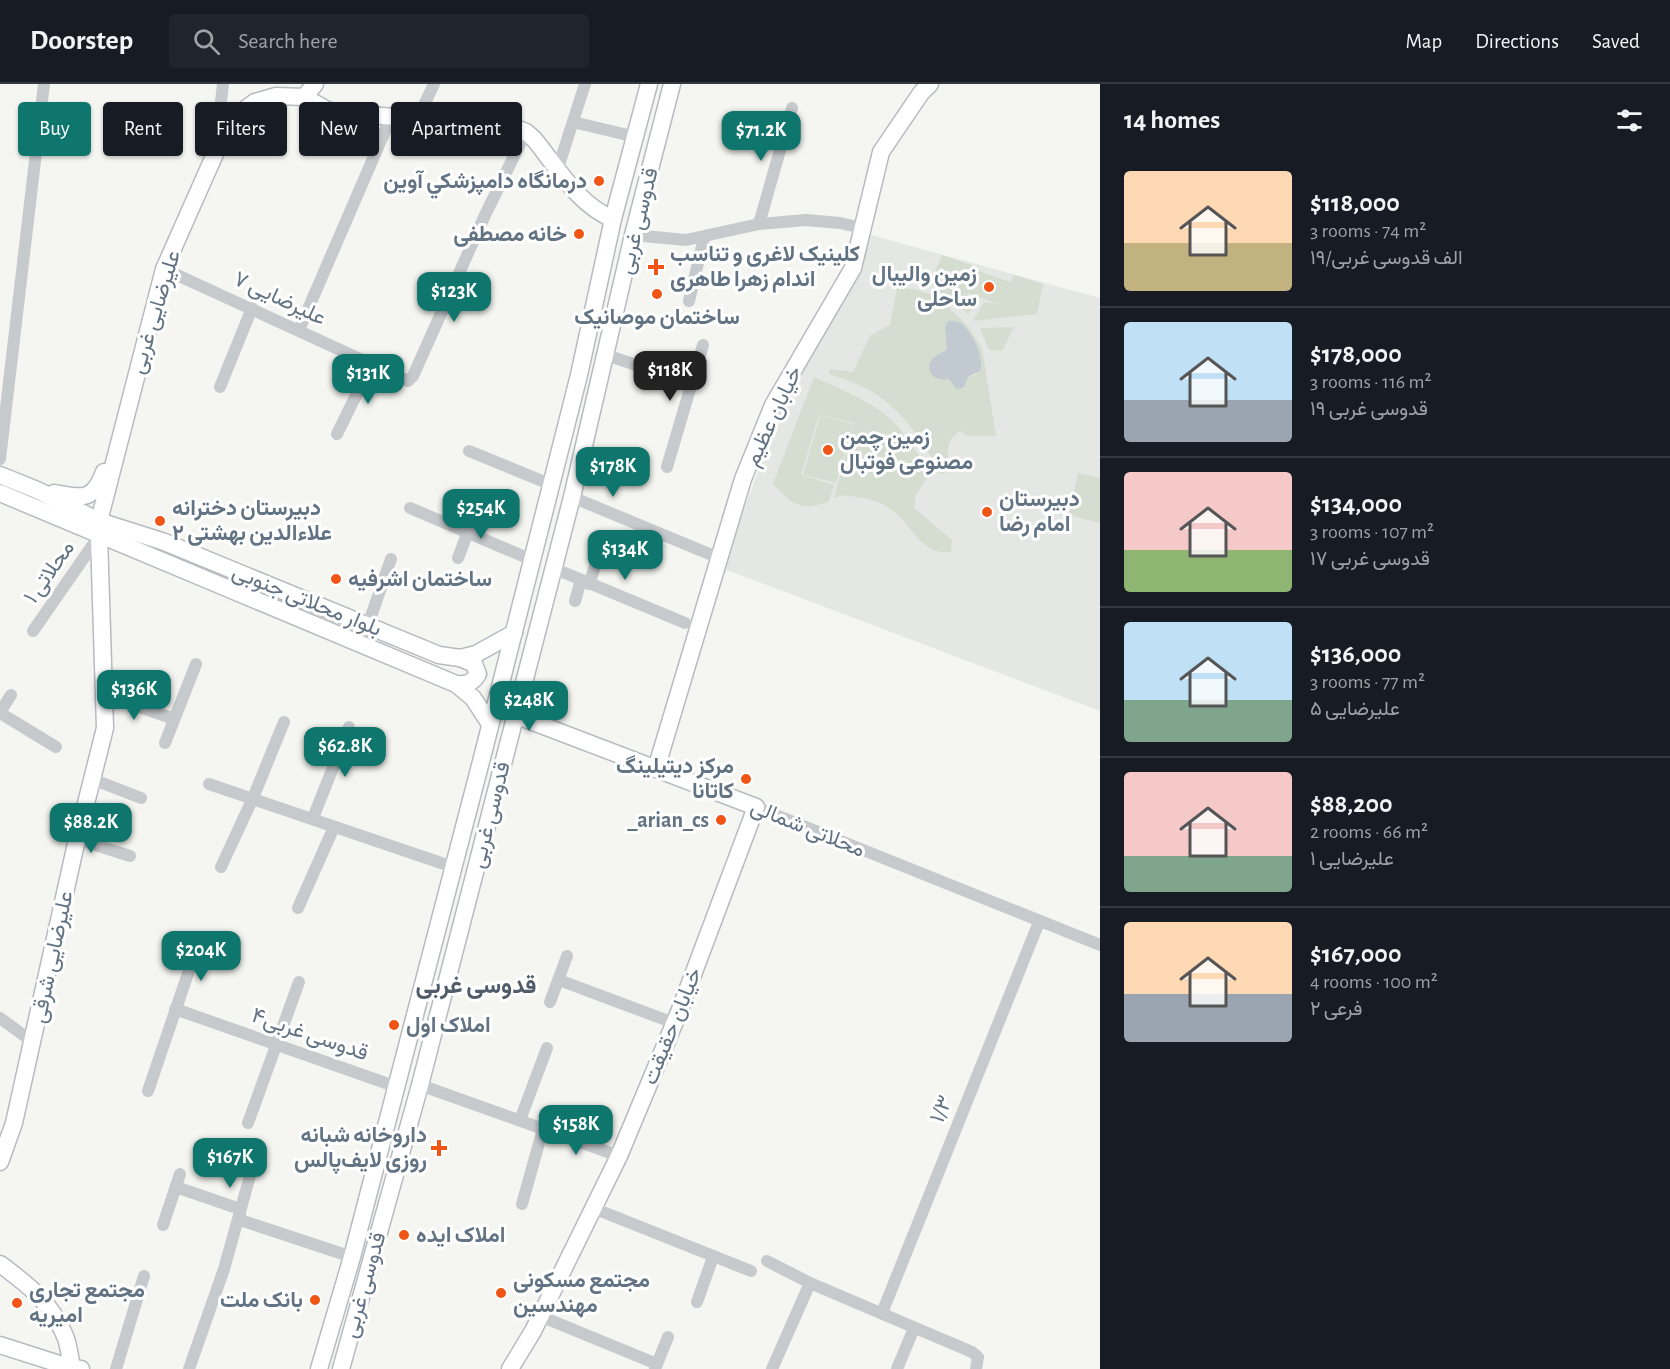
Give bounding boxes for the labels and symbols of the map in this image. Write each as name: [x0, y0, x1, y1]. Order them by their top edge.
pin: $71.2K: [712, 111, 810, 162]
street label: قدوسی غربی: [614, 165, 664, 277]
place label: درمانگاه دامپزشكي آوين: [383, 170, 587, 199]
marker: درمانگاه دامپزشكي آوين: [592, 174, 606, 188]
place label: خانه مصطفی: [453, 223, 567, 247]
marker: خانه مصطفی: [572, 227, 586, 241]
place label: کلینیک لاغری و تناسب اندام زهرا طاهری: [670, 243, 860, 293]
street label: علیرضایی غربی: [126, 248, 186, 377]
marker: کلینیک لاغری و تناسب اندام زهرا طاهری: [647, 258, 665, 276]
place label: زمین والیبال ساحلی: [872, 263, 977, 312]
street label: ۷ علیرضایی: [230, 267, 329, 331]
pin: $123K: [412, 272, 496, 323]
marker: زمین والیبال ساحلی: [982, 280, 996, 294]
marker: ساختمان موصانیک: [650, 287, 664, 301]
place label: ساختمان موصانیک: [574, 306, 740, 330]
pin: $118K: [628, 351, 712, 402]
pin: $131K: [326, 354, 410, 405]
street label: خیابان عظیم: [740, 363, 808, 471]
place label: زمین چمن مصنوعی فوتبال: [840, 426, 973, 475]
marker: زمین چمن مصنوعی فوتبال: [821, 443, 835, 457]
pin: $178K: [571, 447, 655, 498]
place label: دبیرستان امام رضا: [999, 488, 1080, 538]
pin: $254K: [439, 489, 523, 540]
place label: دبیرستان دخترانه علاءالدین بهشتی ۲: [172, 497, 332, 546]
marker: دبیرستان امام رضا: [980, 505, 994, 519]
marker: دبیرستان دخترانه علاءالدین بهشتی ۲: [153, 514, 167, 528]
pin: $134K: [583, 530, 667, 581]
street label: ۱ محلاتی: [20, 537, 80, 609]
street label: بلوار محلاتی جنوبی: [228, 560, 385, 642]
place label: ساختمان اشرفیه: [348, 568, 492, 592]
marker: ساختمان اشرفیه: [329, 572, 343, 586]
pin: $136K: [92, 670, 176, 721]
pin: $248K: [487, 681, 571, 732]
pin: $62.8K: [296, 727, 394, 778]
place label: مرکز دیتیلینگ کاتانا: [616, 755, 734, 802]
street label: قدوسی غربی: [466, 759, 516, 871]
marker: مرکز دیتیلینگ کاتانا: [739, 772, 753, 786]
street label: محلاتی شمالی: [747, 795, 868, 863]
pin: $88.2K: [42, 803, 140, 854]
place label: _arian_cs: [626, 809, 709, 831]
marker: _arian_cs: [714, 813, 728, 827]
street label: علیرضایی شرقی: [27, 889, 79, 1026]
pin: $204K: [159, 931, 243, 982]
street label: خیابان حقیقت: [639, 964, 706, 1088]
district label: قدوسی غربی: [416, 974, 537, 1000]
street label: قدوسی غربی۴: [248, 1004, 371, 1066]
place label: املاک اول: [406, 1014, 491, 1038]
marker: املاک اول: [387, 1018, 401, 1032]
street label: ۱/۳: [926, 1092, 956, 1126]
pin: $158K: [534, 1105, 618, 1156]
place label: داروخانه شبانه روزی لایف‌پالس: [294, 1124, 427, 1175]
pin: $167K: [188, 1138, 272, 1189]
marker: داروخانه شبانه روزی لایف‌پالس: [432, 1141, 446, 1155]
place label: املاک ایده: [416, 1224, 506, 1247]
marker: املاک ایده: [397, 1228, 411, 1242]
street label: قدوسی غربی: [338, 1230, 392, 1341]
place label: مجتمع مسکونی مهندسین: [513, 1269, 650, 1318]
place label: مجتمع تجاری امیریه: [29, 1279, 145, 1328]
marker: مجتمع مسکونی مهندسین: [494, 1286, 508, 1300]
place label: بانک ملت: [220, 1289, 303, 1313]
marker: بانک ملت: [308, 1293, 322, 1307]
marker: مجتمع تجاری امیریه: [10, 1296, 24, 1310]

